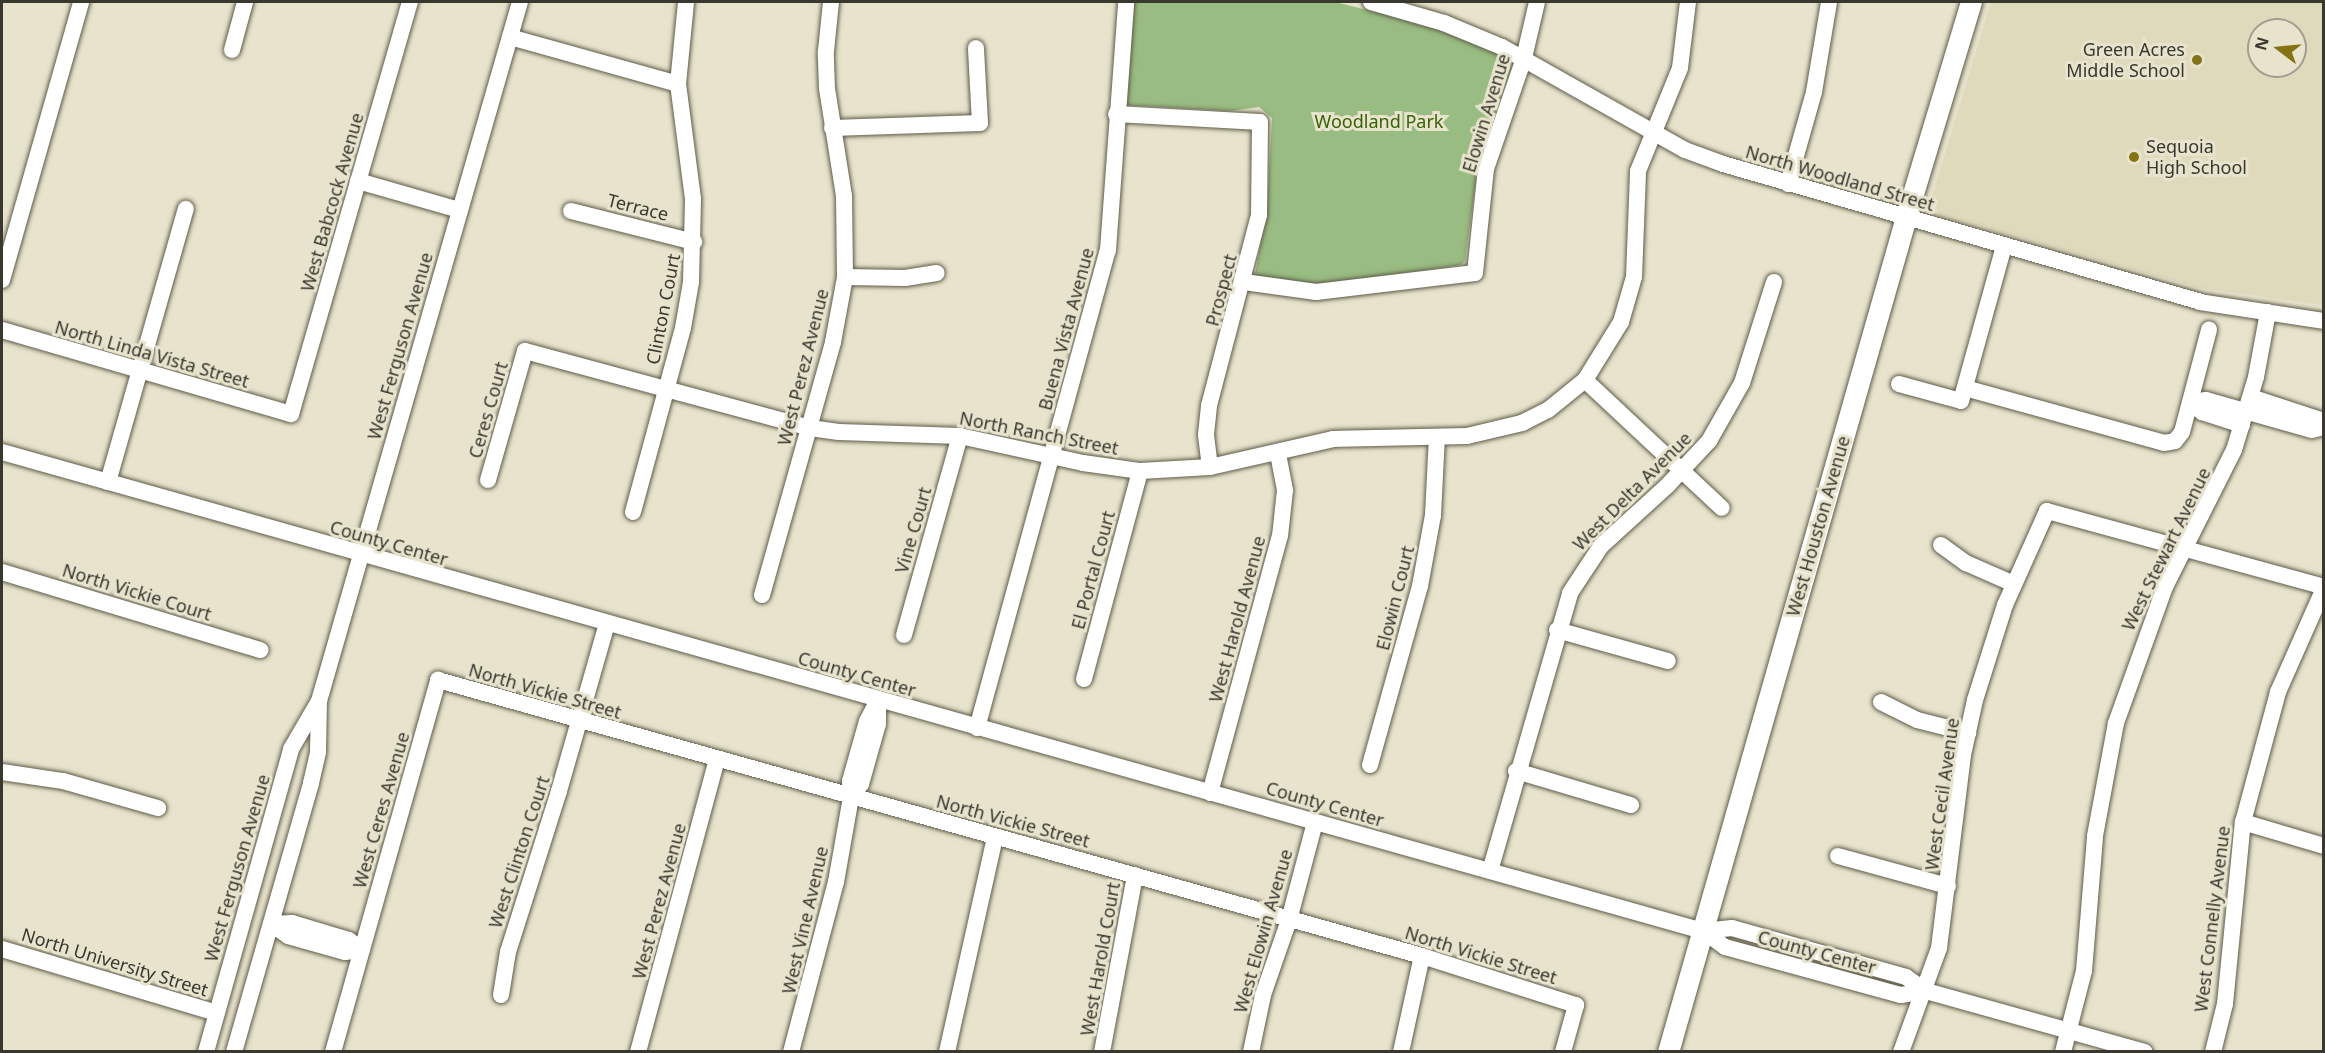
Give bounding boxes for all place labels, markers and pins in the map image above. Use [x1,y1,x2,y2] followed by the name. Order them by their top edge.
[2066,39,2185,82] place label: Green Acres Middle School
[2190,53,2204,67] marker: Green Acres Middle School
[2146,136,2247,178] place label: Sequoia High School
[2127,150,2141,164] marker: Sequoia High School

